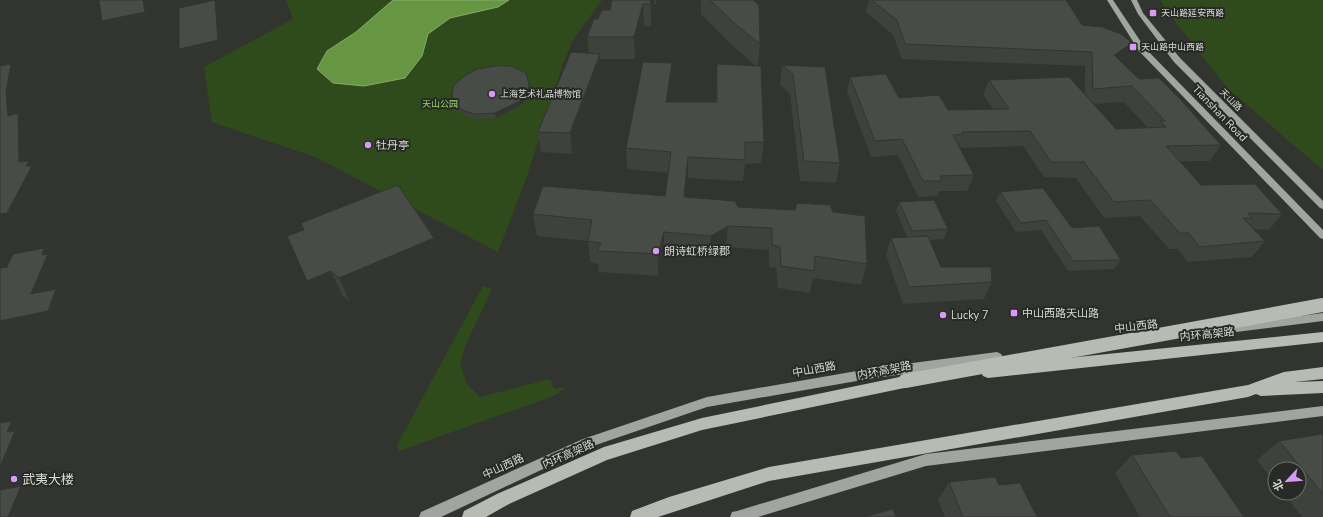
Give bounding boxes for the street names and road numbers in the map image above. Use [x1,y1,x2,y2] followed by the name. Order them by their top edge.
[1189,82,1250,145] street label: Tianshan Road
[1217,86,1245,114] street label: 天山路
[1113,316,1159,337] street label: 中山西路
[1179,324,1235,345] street label: 内环高架路
[791,358,837,381] street label: 中山西路
[856,358,913,383] street label: 内环高架路
[540,436,596,472] street label: 内环高架路
[480,450,526,483] street label: 中山西路

